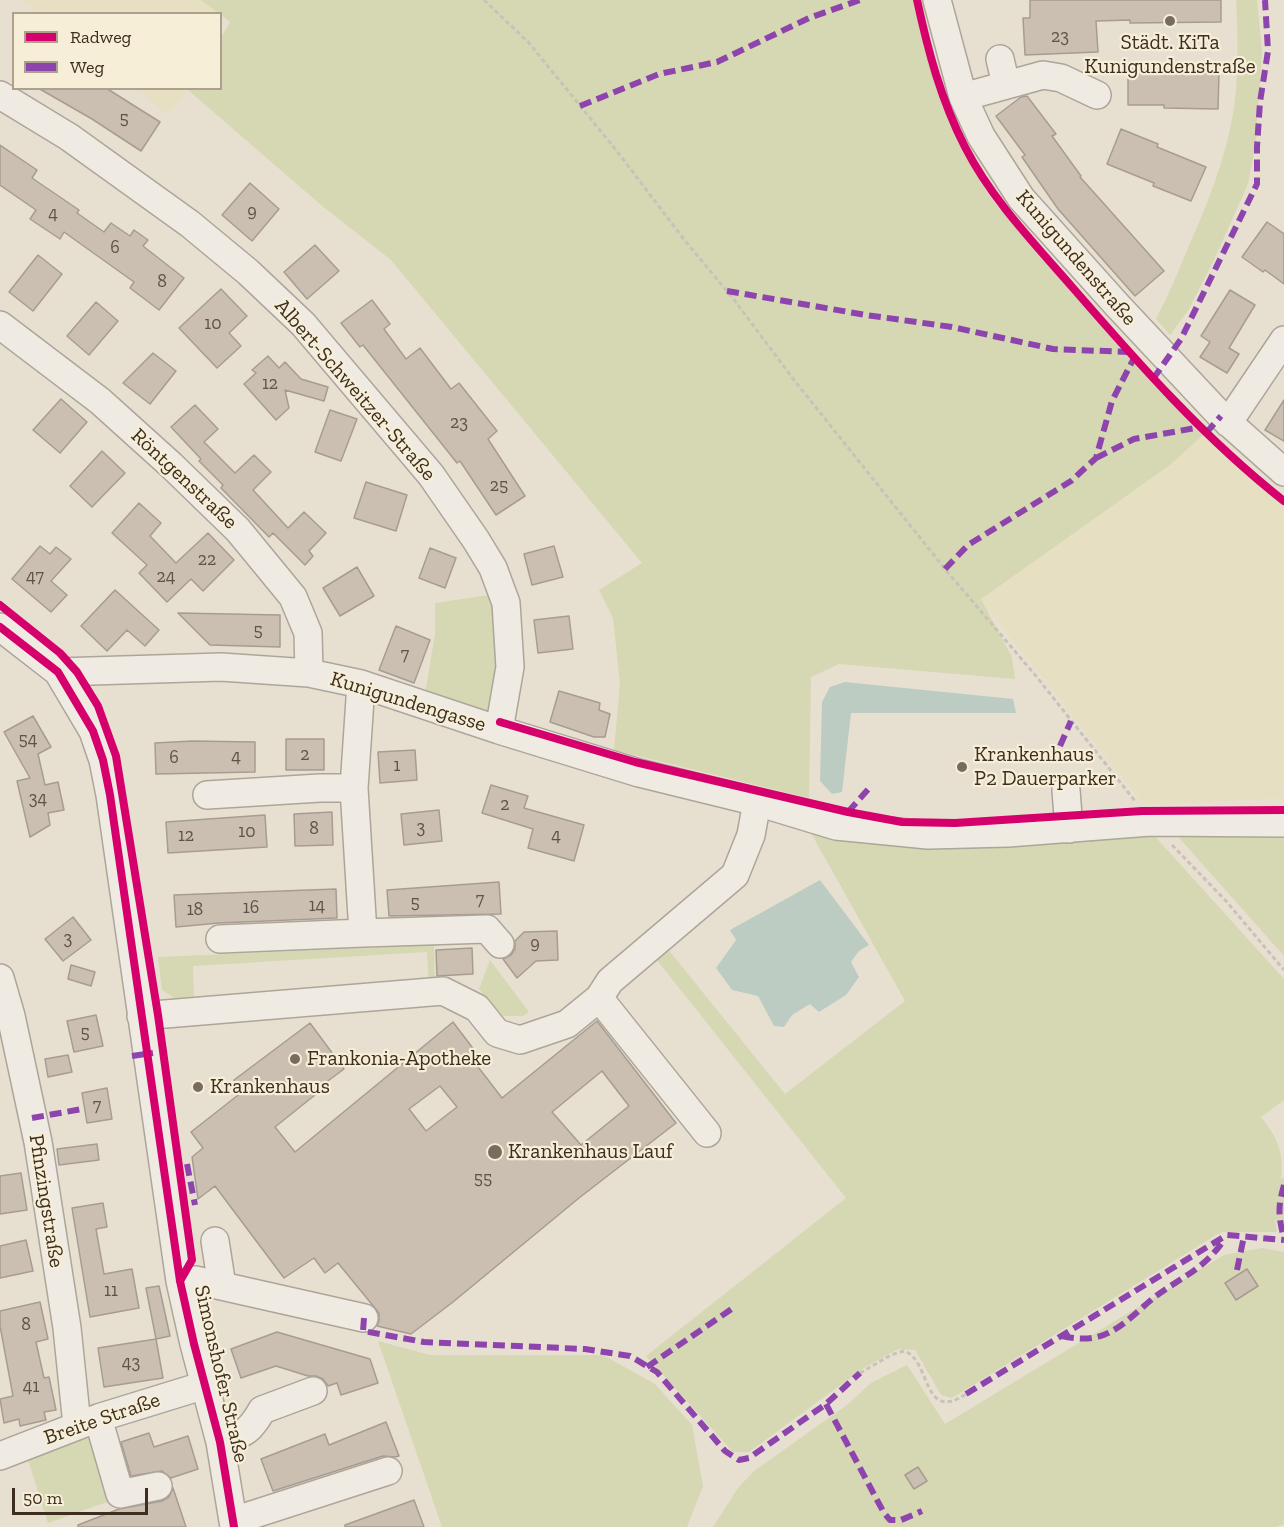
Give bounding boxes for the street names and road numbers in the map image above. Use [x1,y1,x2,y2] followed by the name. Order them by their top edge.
[1010,185,1142,331] street label: Kunigundenstraße
[269,294,441,486] street label: Albert-Schweitzer-Straße
[126,423,242,535] street label: Röntgenstraße
[327,666,489,738] street label: Kunigundengasse
[23,1133,69,1269] street label: Pfinzingstraße
[188,1283,254,1465] street label: Simonshofer Straße
[41,1387,163,1451] street label: Breite Straße

